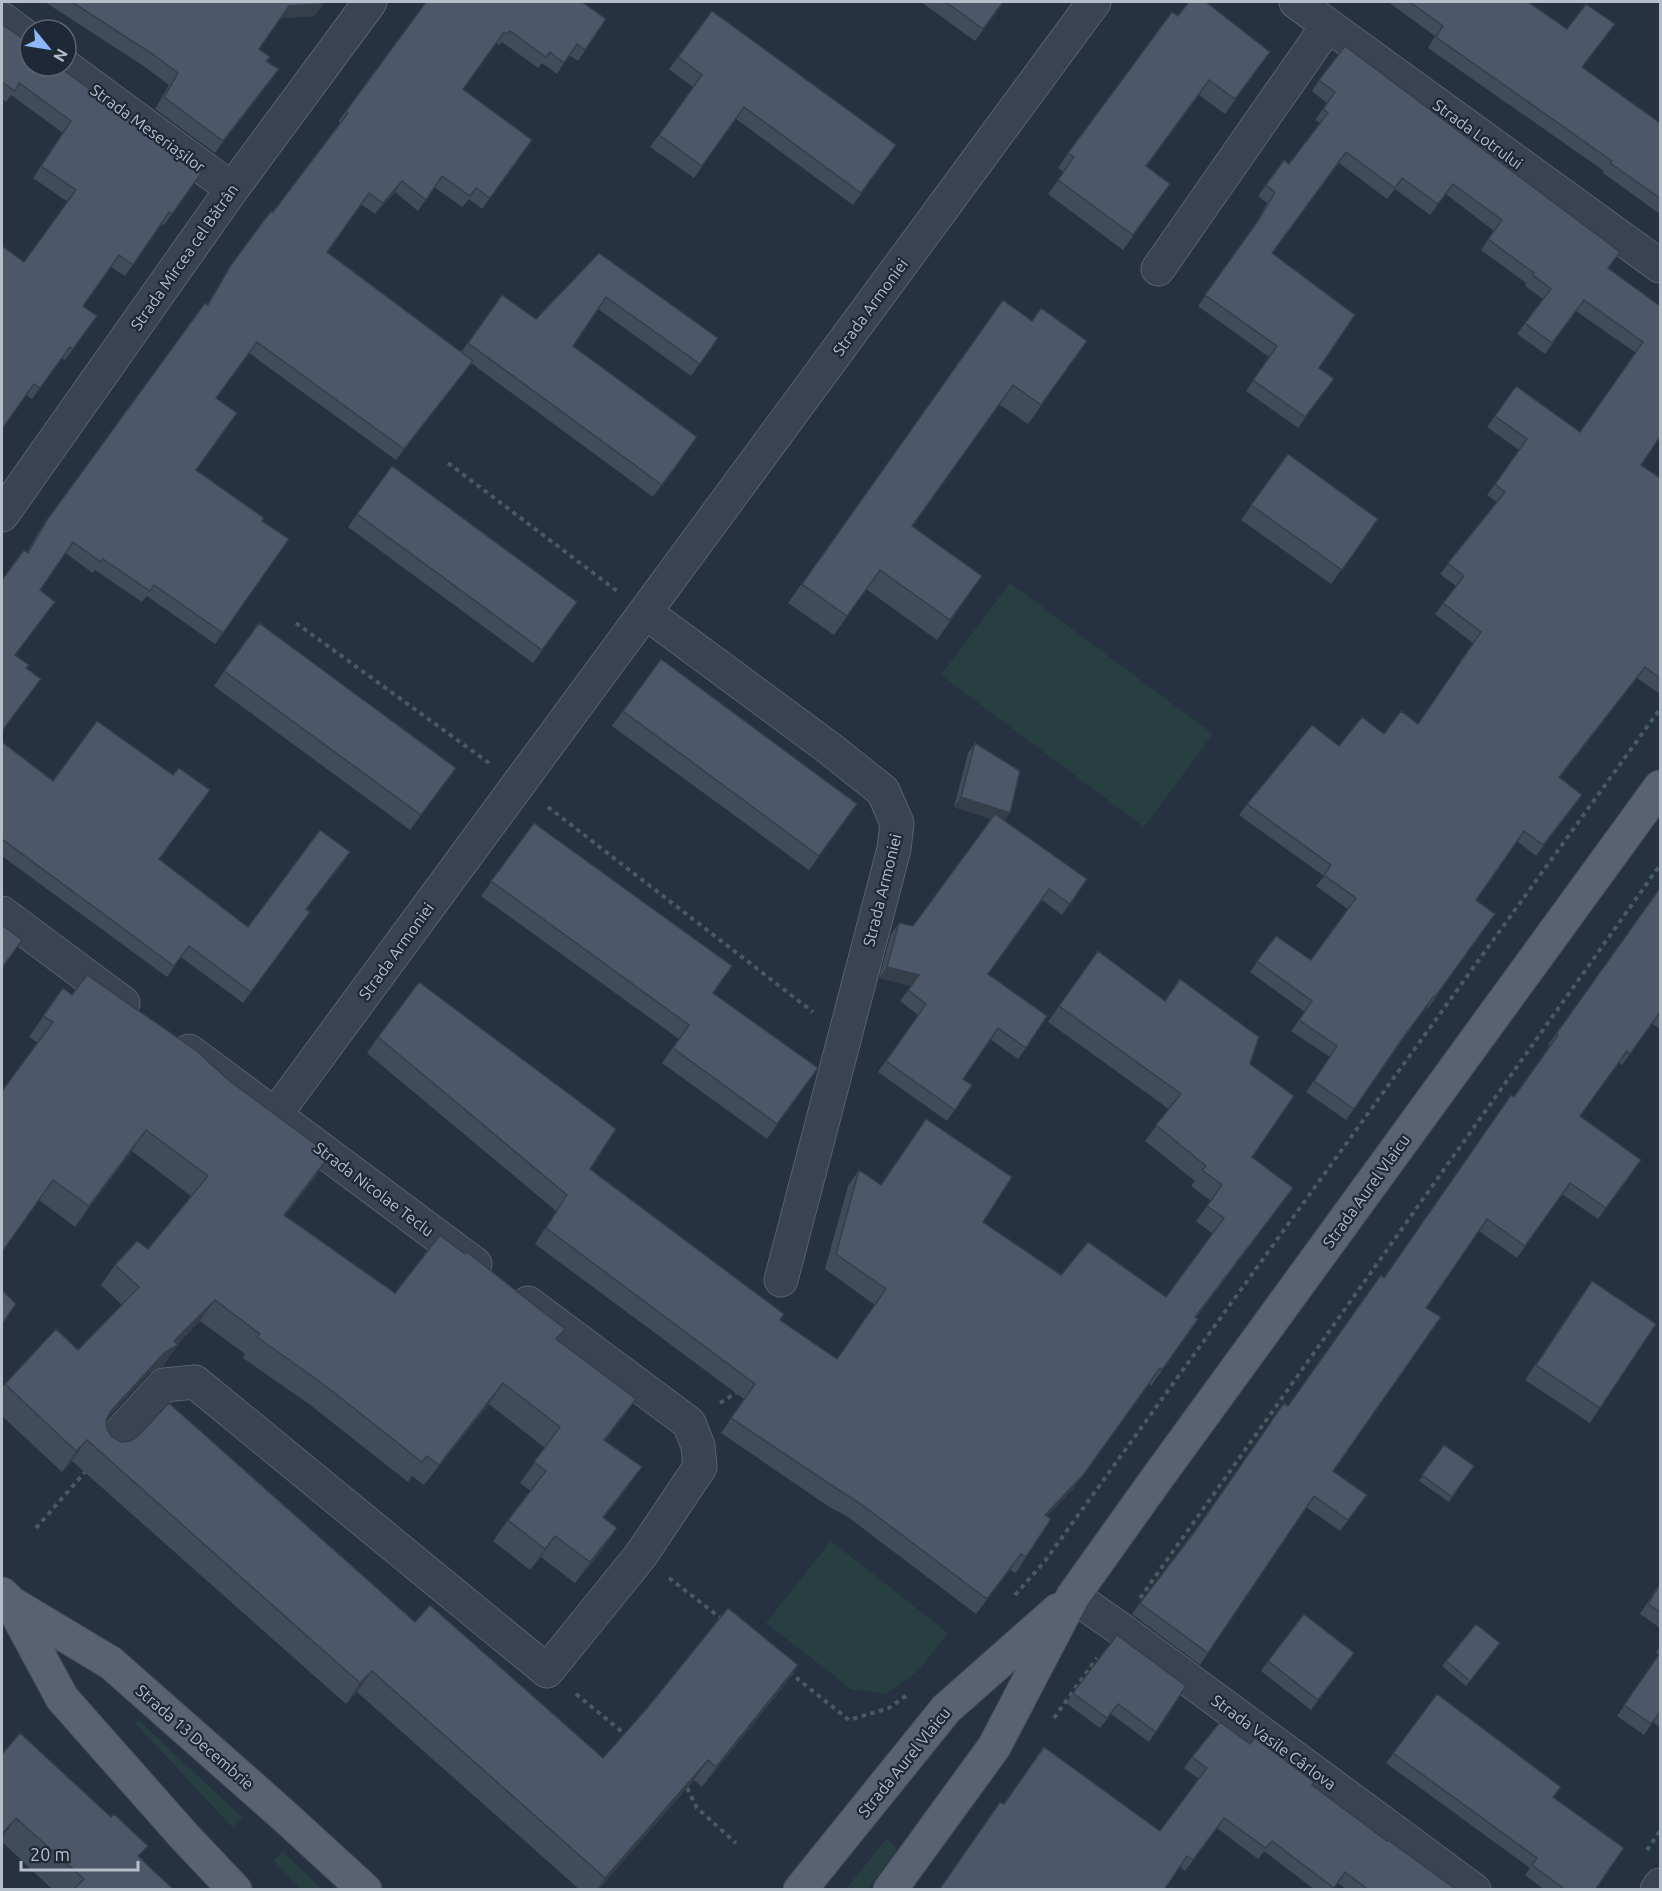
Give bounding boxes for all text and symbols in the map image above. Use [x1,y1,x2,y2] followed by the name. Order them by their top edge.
[18,18,78,78] north arrow
[50,46,72,65] text: N
[87,80,209,176] street label: Strada Meseriașilor
[1430,95,1526,173] street label: Strada Lotrului
[127,180,241,334] street label: Strada Mircea cel Bătrân
[829,255,911,359] street label: Strada Armoniei
[859,832,905,948] street label: Strada Armoniei
[355,899,437,1003] street label: Strada Armoniei
[1319,1131,1413,1251] street label: Strada Aurel Vlaicu
[311,1138,437,1240] street label: Strada Nicolae Teclu
[132,1681,258,1793] street label: Strada 13 Decembrie
[1208,1691,1340,1793] street label: Strada Vasile Cârlova
[854,1704,954,1820] street label: Strada Aurel Vlaicu
[21,1834,138,1872] scale bar
[30,1844,70,1864] text: 20 m

